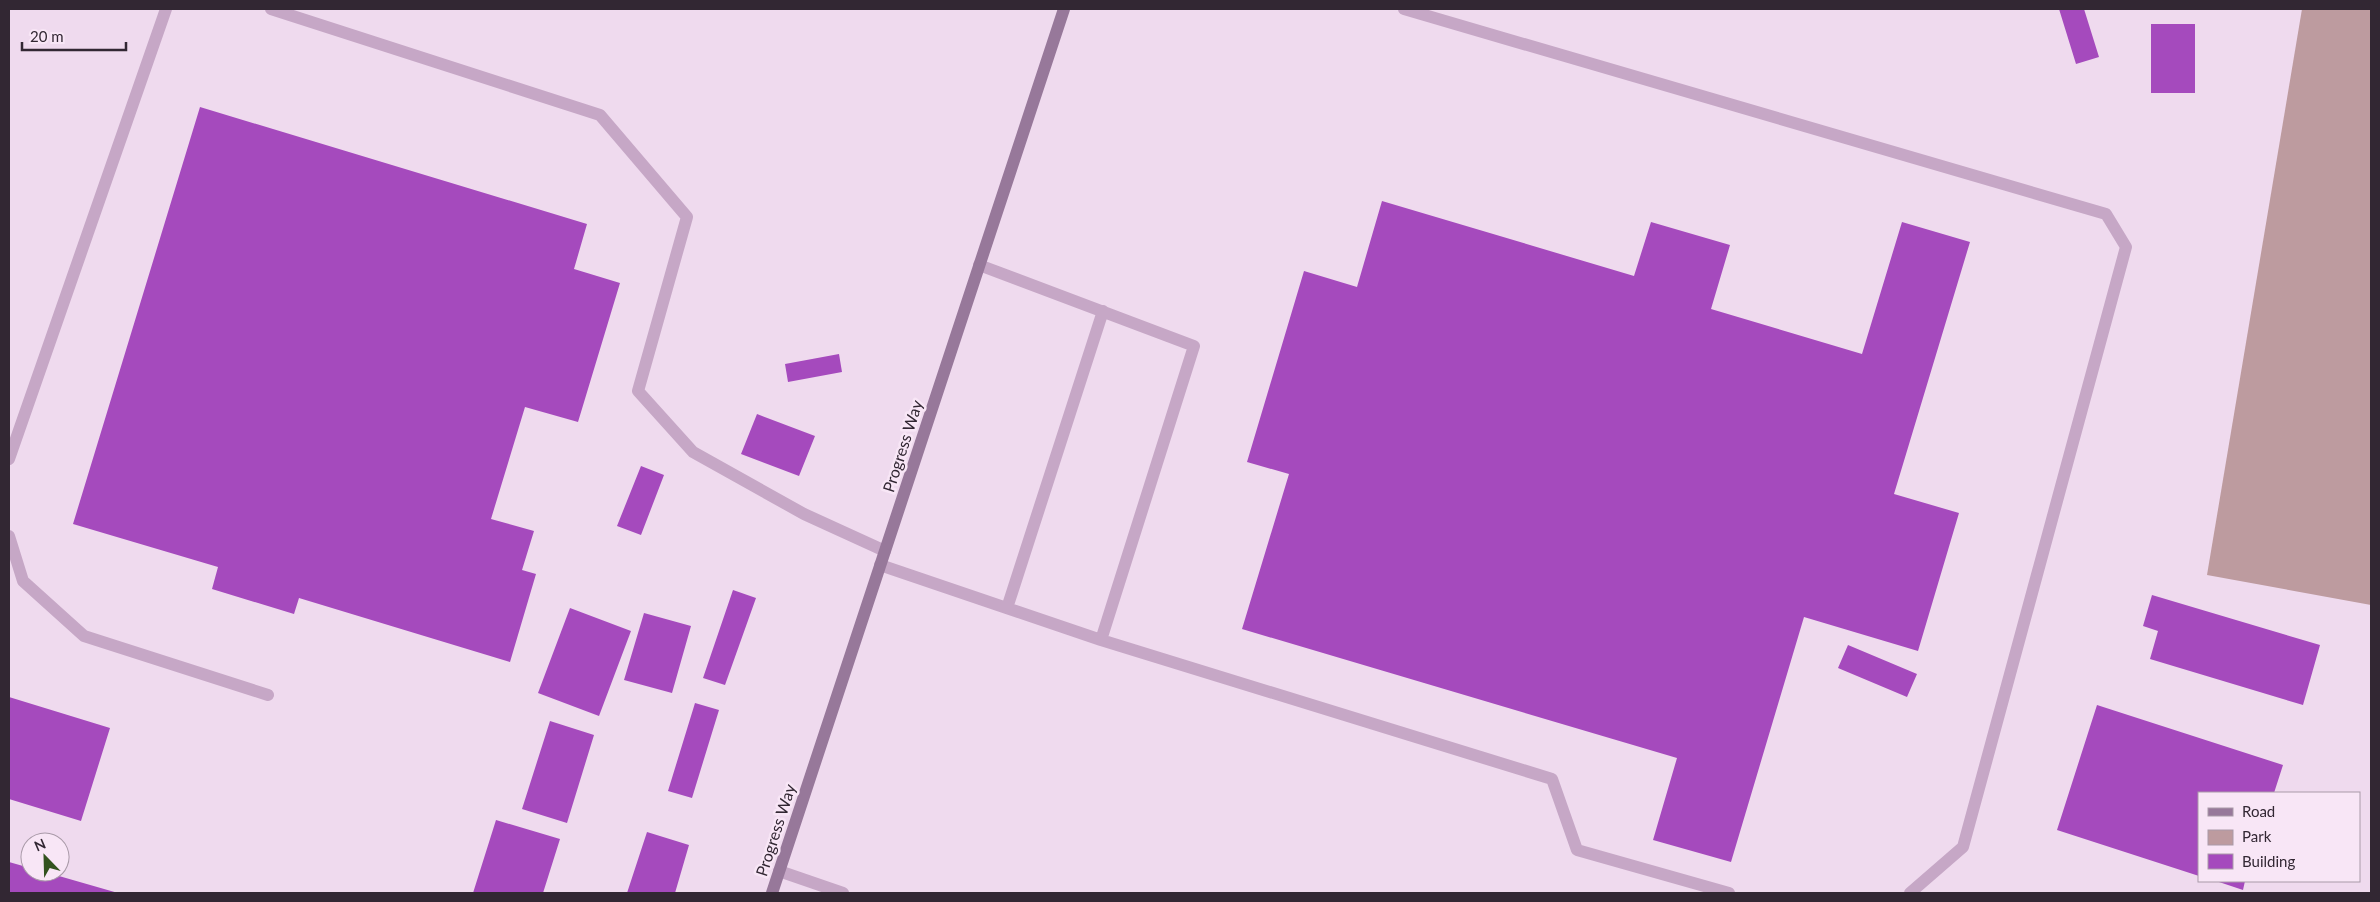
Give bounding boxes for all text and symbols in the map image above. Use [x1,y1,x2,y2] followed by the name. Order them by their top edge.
[22,20,126,52] scale bar
[30,27,64,45] text: 20 m
[878,397,926,494] street label: Progress Way
[751,781,799,878] street label: Progress Way
[2198,792,2360,882] legend
[2242,802,2275,820] text: Road
[2242,827,2272,845] text: Park
[20,832,70,882] north arrow
[31,835,48,855] text: N
[2242,852,2295,870] text: Building

